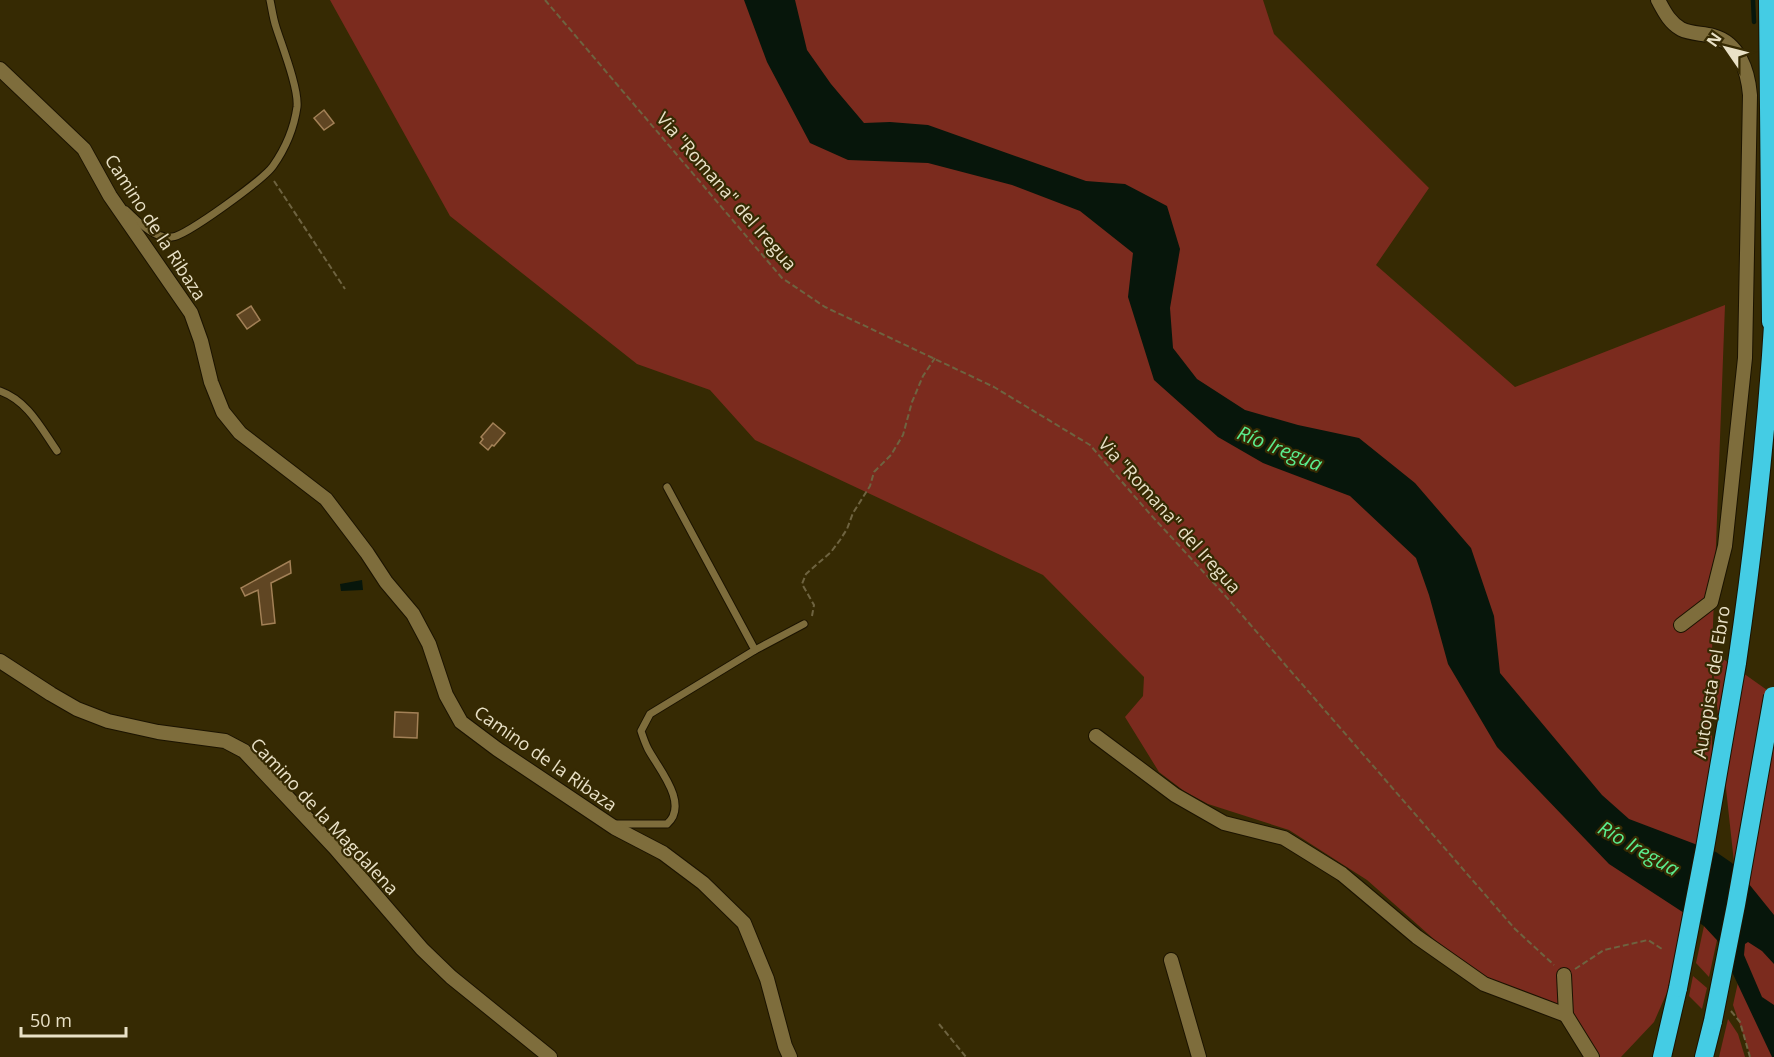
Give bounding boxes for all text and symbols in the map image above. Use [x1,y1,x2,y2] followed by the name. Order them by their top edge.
[1696,18,1756,78] north arrow
[1701,28,1726,51] text: N
[652,107,802,275] street label: Via "Romana" del Iregua
[100,150,212,304] street label: Camino de la Ribaza
[1233,419,1327,477] water label: Río Iregua
[1093,432,1247,598] street label: Via "Romana" del Iregua
[1687,604,1735,760] street label: Autopista del Ebro
[470,700,622,816] street label: Camino de la Ribaza
[246,732,404,900] street label: Camino de la Magdalena
[1594,814,1684,882] water label: Río Iregua
[21,1000,126,1038] scale bar
[30,1008,72,1032] text: 50 m

